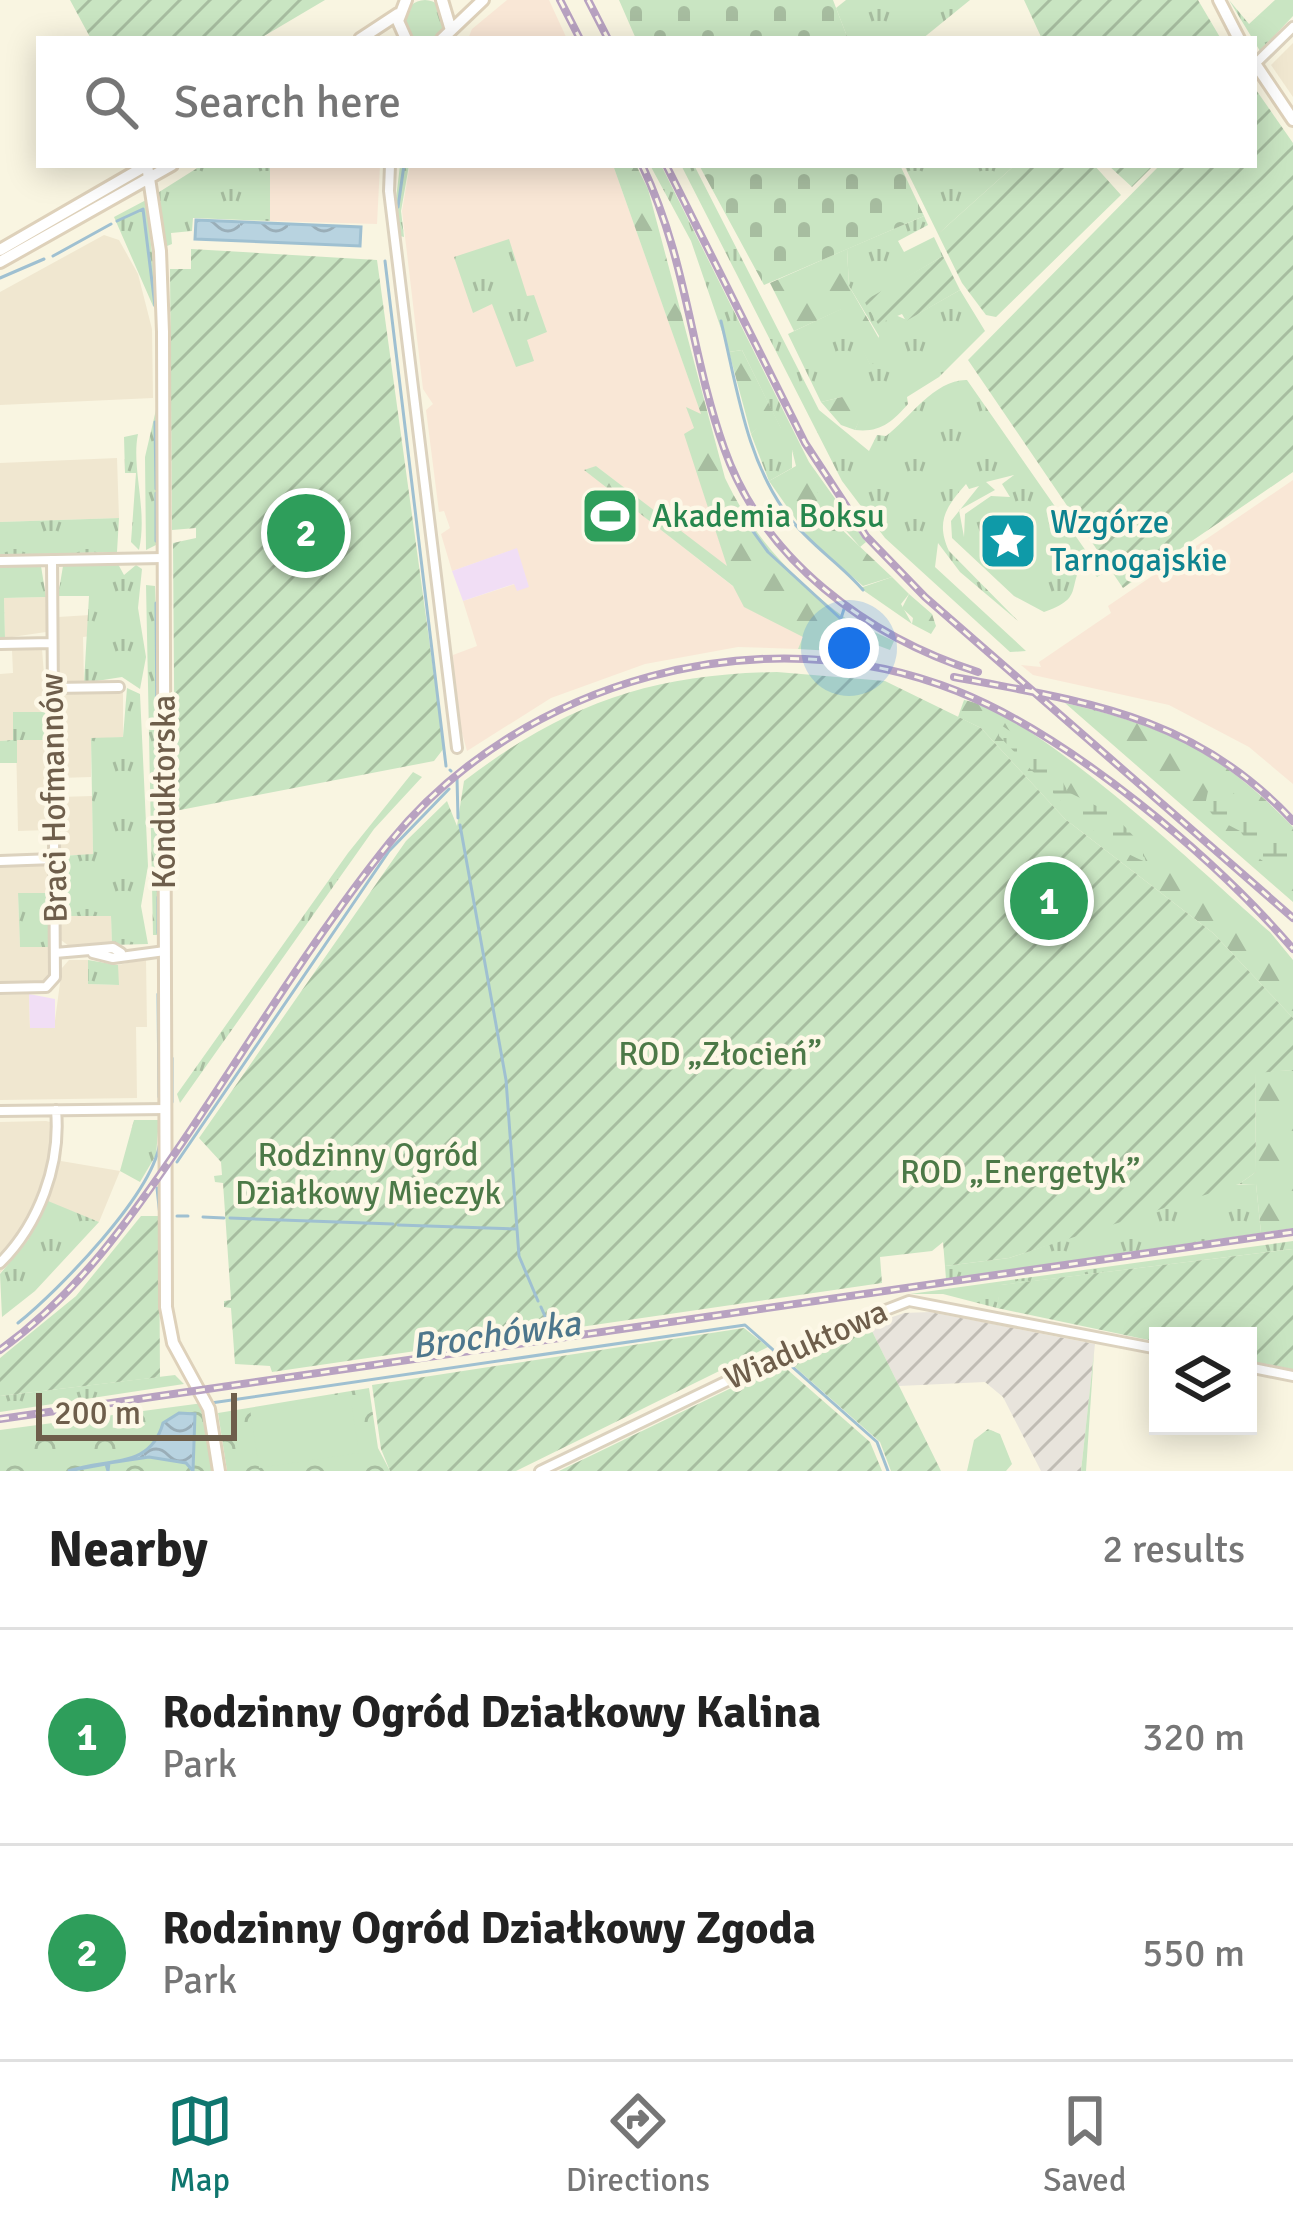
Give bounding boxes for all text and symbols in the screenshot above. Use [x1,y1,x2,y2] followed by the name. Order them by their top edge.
[36,36,1257,168] search box
[78,69,144,135] icon: search
[174,75,401,130] text: Search here
[579,485,641,547] sports icon: Akademia Boksu
[267,488,345,578] pin: 2
[652,496,885,537] place label: Akademia Boksu
[1050,502,1227,581] place label: Wzgórze Tarnogajskie
[977,510,1039,572] place icon: Wzgórze Tarnogajskie
[819,618,879,678] your location
[31,672,77,923] street label: Braci Hofmannów
[144,695,185,889] street label: Konduktorska
[1010,856,1088,946] pin: 1
[618,1034,822,1075] park label: ROD „Złocień”
[235,1135,501,1214] park label: Rodzinny Ogród Działkowy Mieczyk
[900,1152,1140,1193] park label: ROD „Energetyk”
[718,1291,894,1399] street label: Wiaduktowa
[409,1301,585,1369] water label: Brochówka
[1149,1327,1257,1435] map controls
[1149,1327,1257,1435] button: layers
[36,1387,237,1440] scale bar
[54,1393,141,1434] text: 200 m
[48,1518,208,1581] text: Nearby
[1102,1525,1245,1573] text: 2 results
[162,1685,821,1740] text: Rodzinny Ogród Działkowy Kalina
[76,1713,98,1761] text: 1
[1142,1713,1245,1761] text: 320 m
[162,1740,237,1788] text: Park
[162,1901,816,1956] text: Rodzinny Ogród Działkowy Zgoda
[76,1929,98,1977] text: 2
[1142,1929,1245,1977] text: 550 m
[162,1956,237,2004] text: Park
[167,2088,233,2201] tab: Map
[566,2088,710,2201] tab: Directions
[1043,2088,1126,2201] tab: Saved

